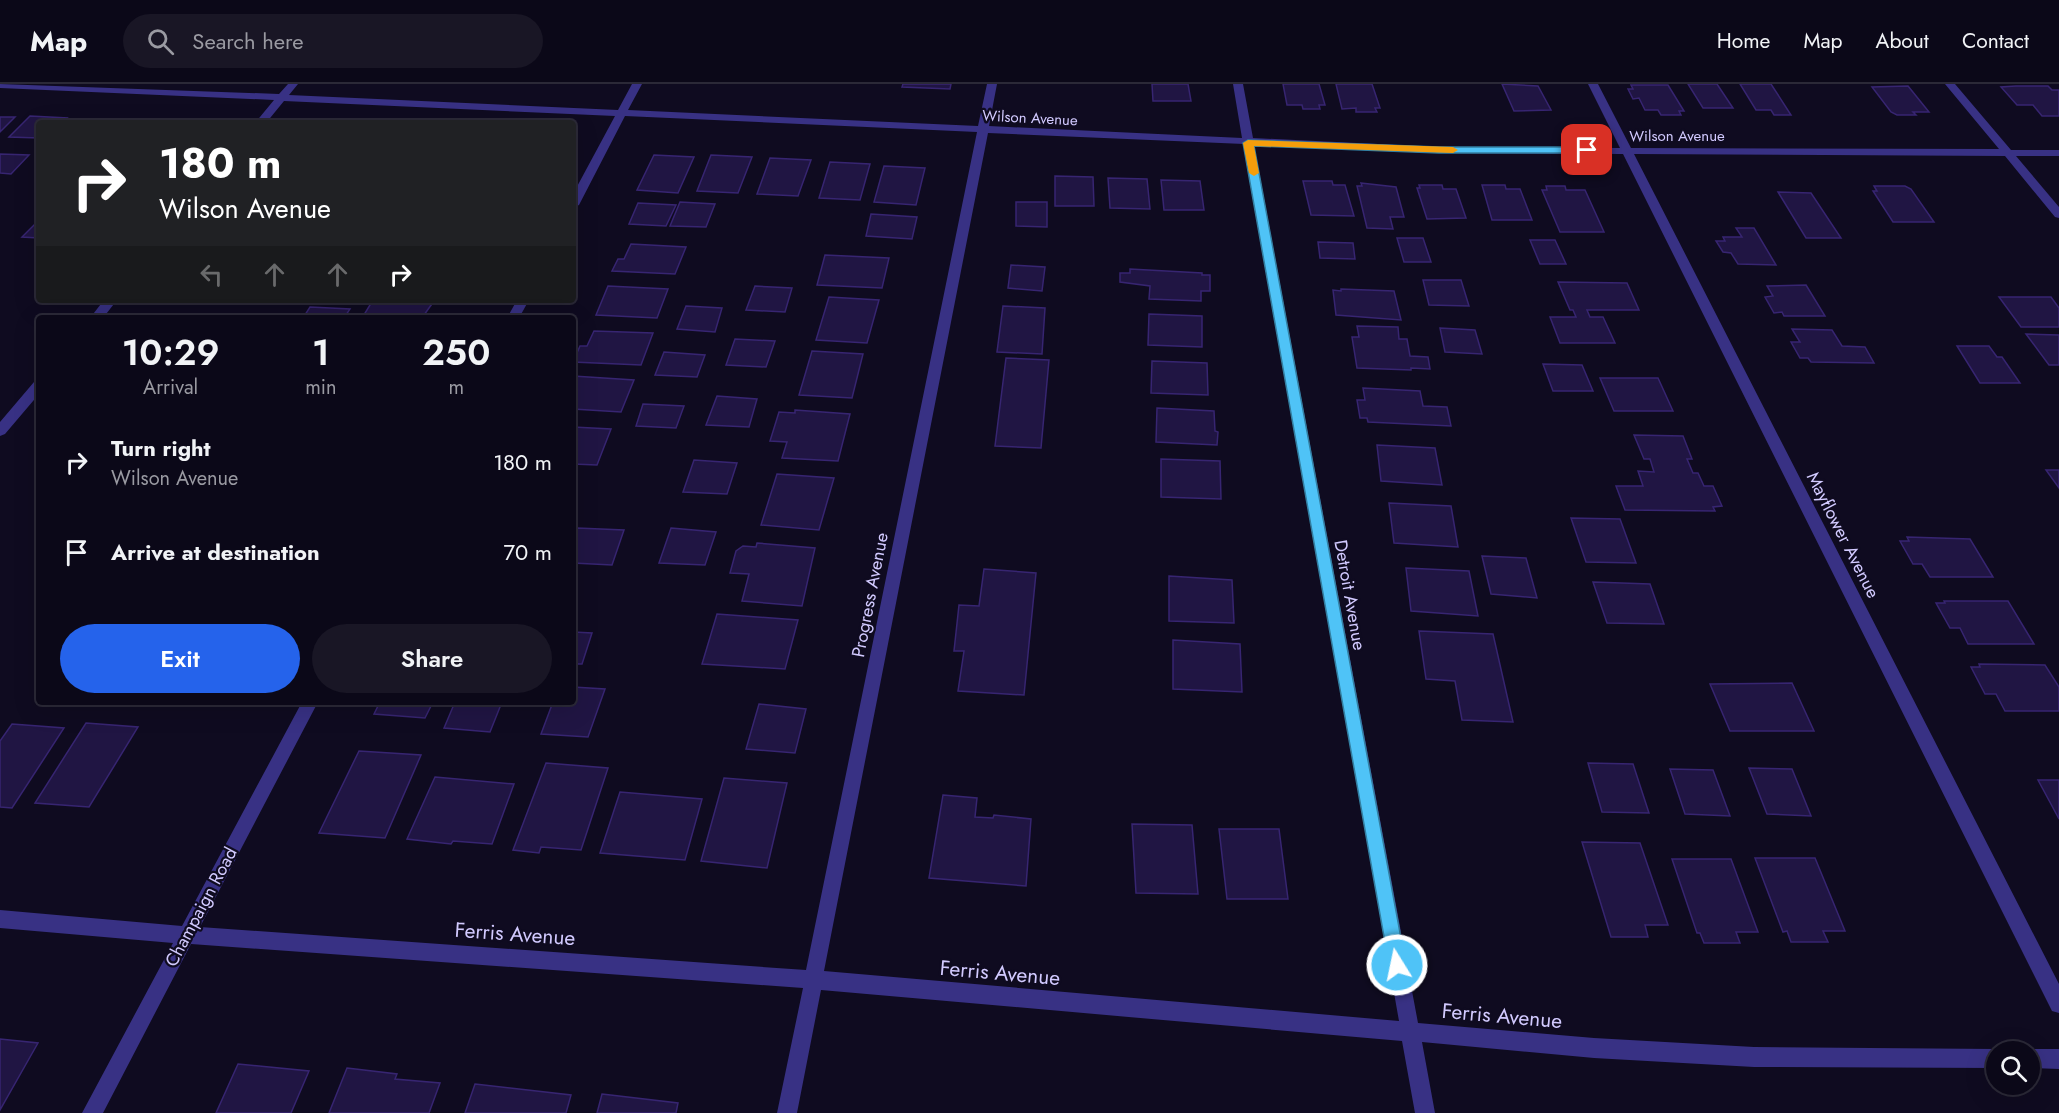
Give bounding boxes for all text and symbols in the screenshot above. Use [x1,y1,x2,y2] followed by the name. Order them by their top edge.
[123,14,543,68] search box
[30,21,87,62] text: Map
[144,25,177,58] icon: search
[192,25,304,57] text: Search here
[1717,26,1770,56] text: Home
[1803,26,1843,56] text: Map
[1876,26,1929,56] text: About
[1962,26,2029,56] text: Contact
[982,105,1079,131] street label: Wilson Avenue
[1561,124,1612,175] pin
[1629,125,1725,147] street label: Wilson Avenue
[159,133,282,194] text: 180 m
[1570,133,1603,166] icon: arrive
[60,144,138,222] icon: right
[159,189,331,228] text: Wilson Avenue
[195,258,228,291] icon: left
[258,258,291,291] icon: ahead
[321,258,354,291] icon: ahead
[384,258,417,291] icon: right
[122,326,220,378] text: 10:29
[312,326,330,378] text: 1
[422,326,490,378] text: 250
[143,373,198,402] text: Arrival
[305,373,337,402] text: min
[448,373,464,402] text: m
[111,432,211,464] text: Turn right
[60,446,93,479] icon: right
[493,446,552,478] text: 180 m
[111,464,238,493] text: Wilson Avenue
[1800,467,1886,603] street label: Mayflower Avenue
[845,530,895,660] street label: Progress Avenue
[60,536,93,569] icon: arrive
[111,536,320,568] text: Arrive at destination
[503,536,552,568] text: 70 m
[1327,538,1373,652] street label: Detroit Avenue
[60,624,300,693] button: Exit
[312,624,552,693] button: Share
[159,843,243,971] street label: Champaign Road
[454,915,576,953] street label: Ferris Avenue
[1365,933,1429,997] position arrow
[939,953,1062,993] street label: Ferris Avenue
[1441,996,1564,1036] street label: Ferris Avenue
[1986,1041,2040,1095] map controls
[1986,1041,2040,1095] button: search

